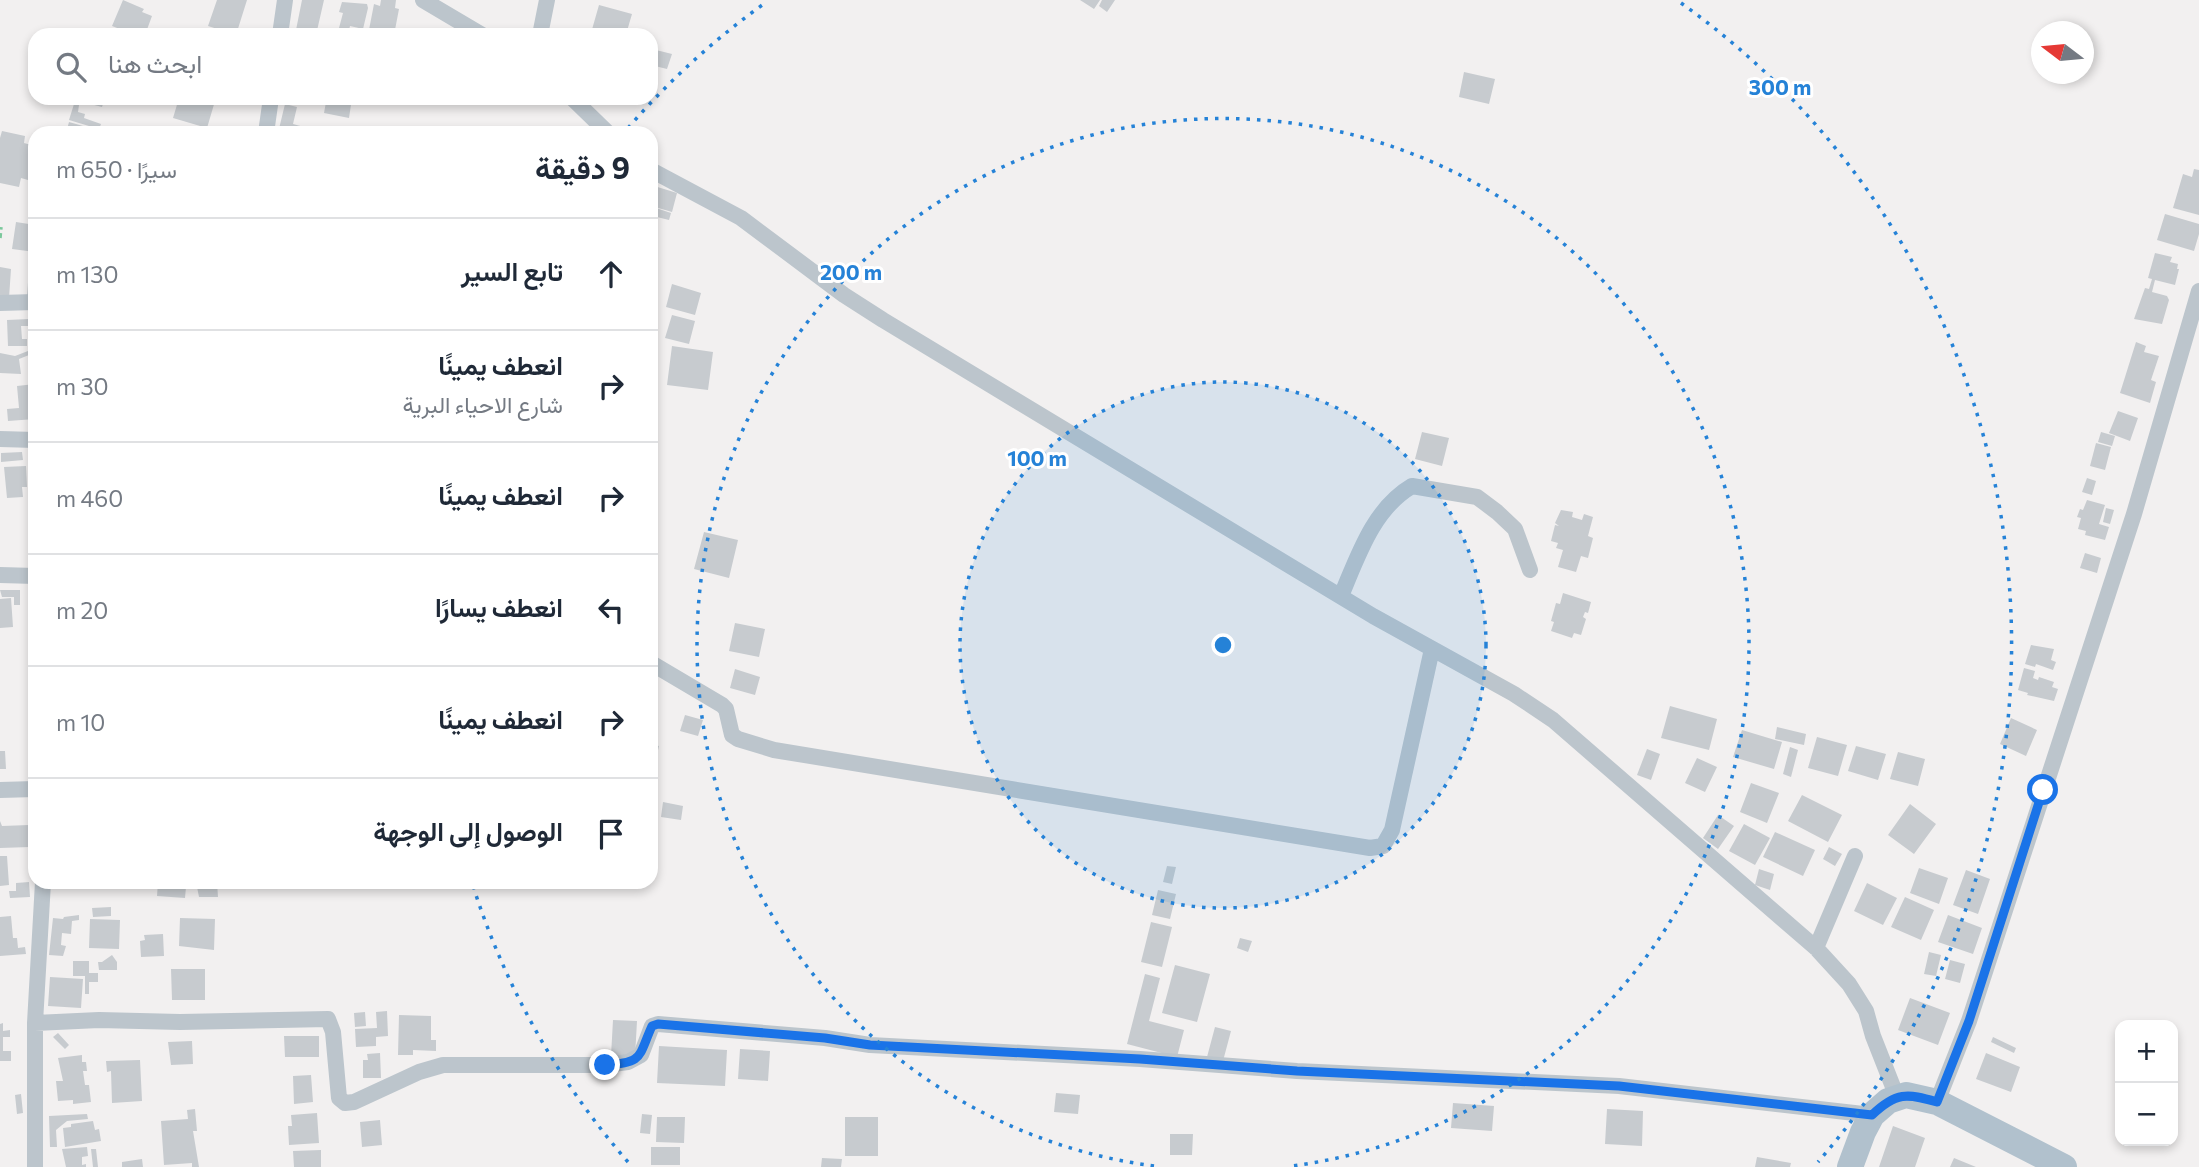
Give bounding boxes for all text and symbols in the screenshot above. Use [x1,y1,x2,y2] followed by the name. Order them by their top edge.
[2031,21,2094,84] north arrow
[28,28,658,105] search box
[108,47,202,78] text: ابحث هنا
[52,48,90,86] icon: search
[1749,74,1811,99] text: 300 m
[535,148,630,185] text: 9 دقيقة
[56,155,177,183] text: سيرًا · 650 m
[461,255,563,286] text: تابع السير
[592,255,630,293] icon: ahead
[820,259,882,284] text: 200 m
[56,260,118,288] text: 130 m
[438,349,563,380] text: انعطف يمينًا
[592,367,630,405] icon: right
[56,372,109,400] text: 30 m
[403,390,563,418] text: شارع الاحياء البرية
[1007,445,1067,470] text: 100 m
[438,479,563,510] text: انعطف يمينًا
[592,479,630,517] icon: right
[56,484,123,512] text: 460 m
[435,591,563,622] text: انعطف يسارًا
[592,591,630,629] icon: left
[56,596,108,624] text: 20 m
[1211,633,1235,657] centre of rings
[438,703,563,734] text: انعطف يمينًا
[592,703,630,741] icon: right
[56,708,105,736] text: 10 m
[2027,774,2058,805] route start
[373,815,563,846] text: الوصول إلى الوجهة
[592,815,630,853] icon: arrive
[2115,1020,2178,1146] map controls
[2115,1020,2178,1083] button: +
[589,1049,620,1080] route end
[2115,1083,2178,1146] button: −

